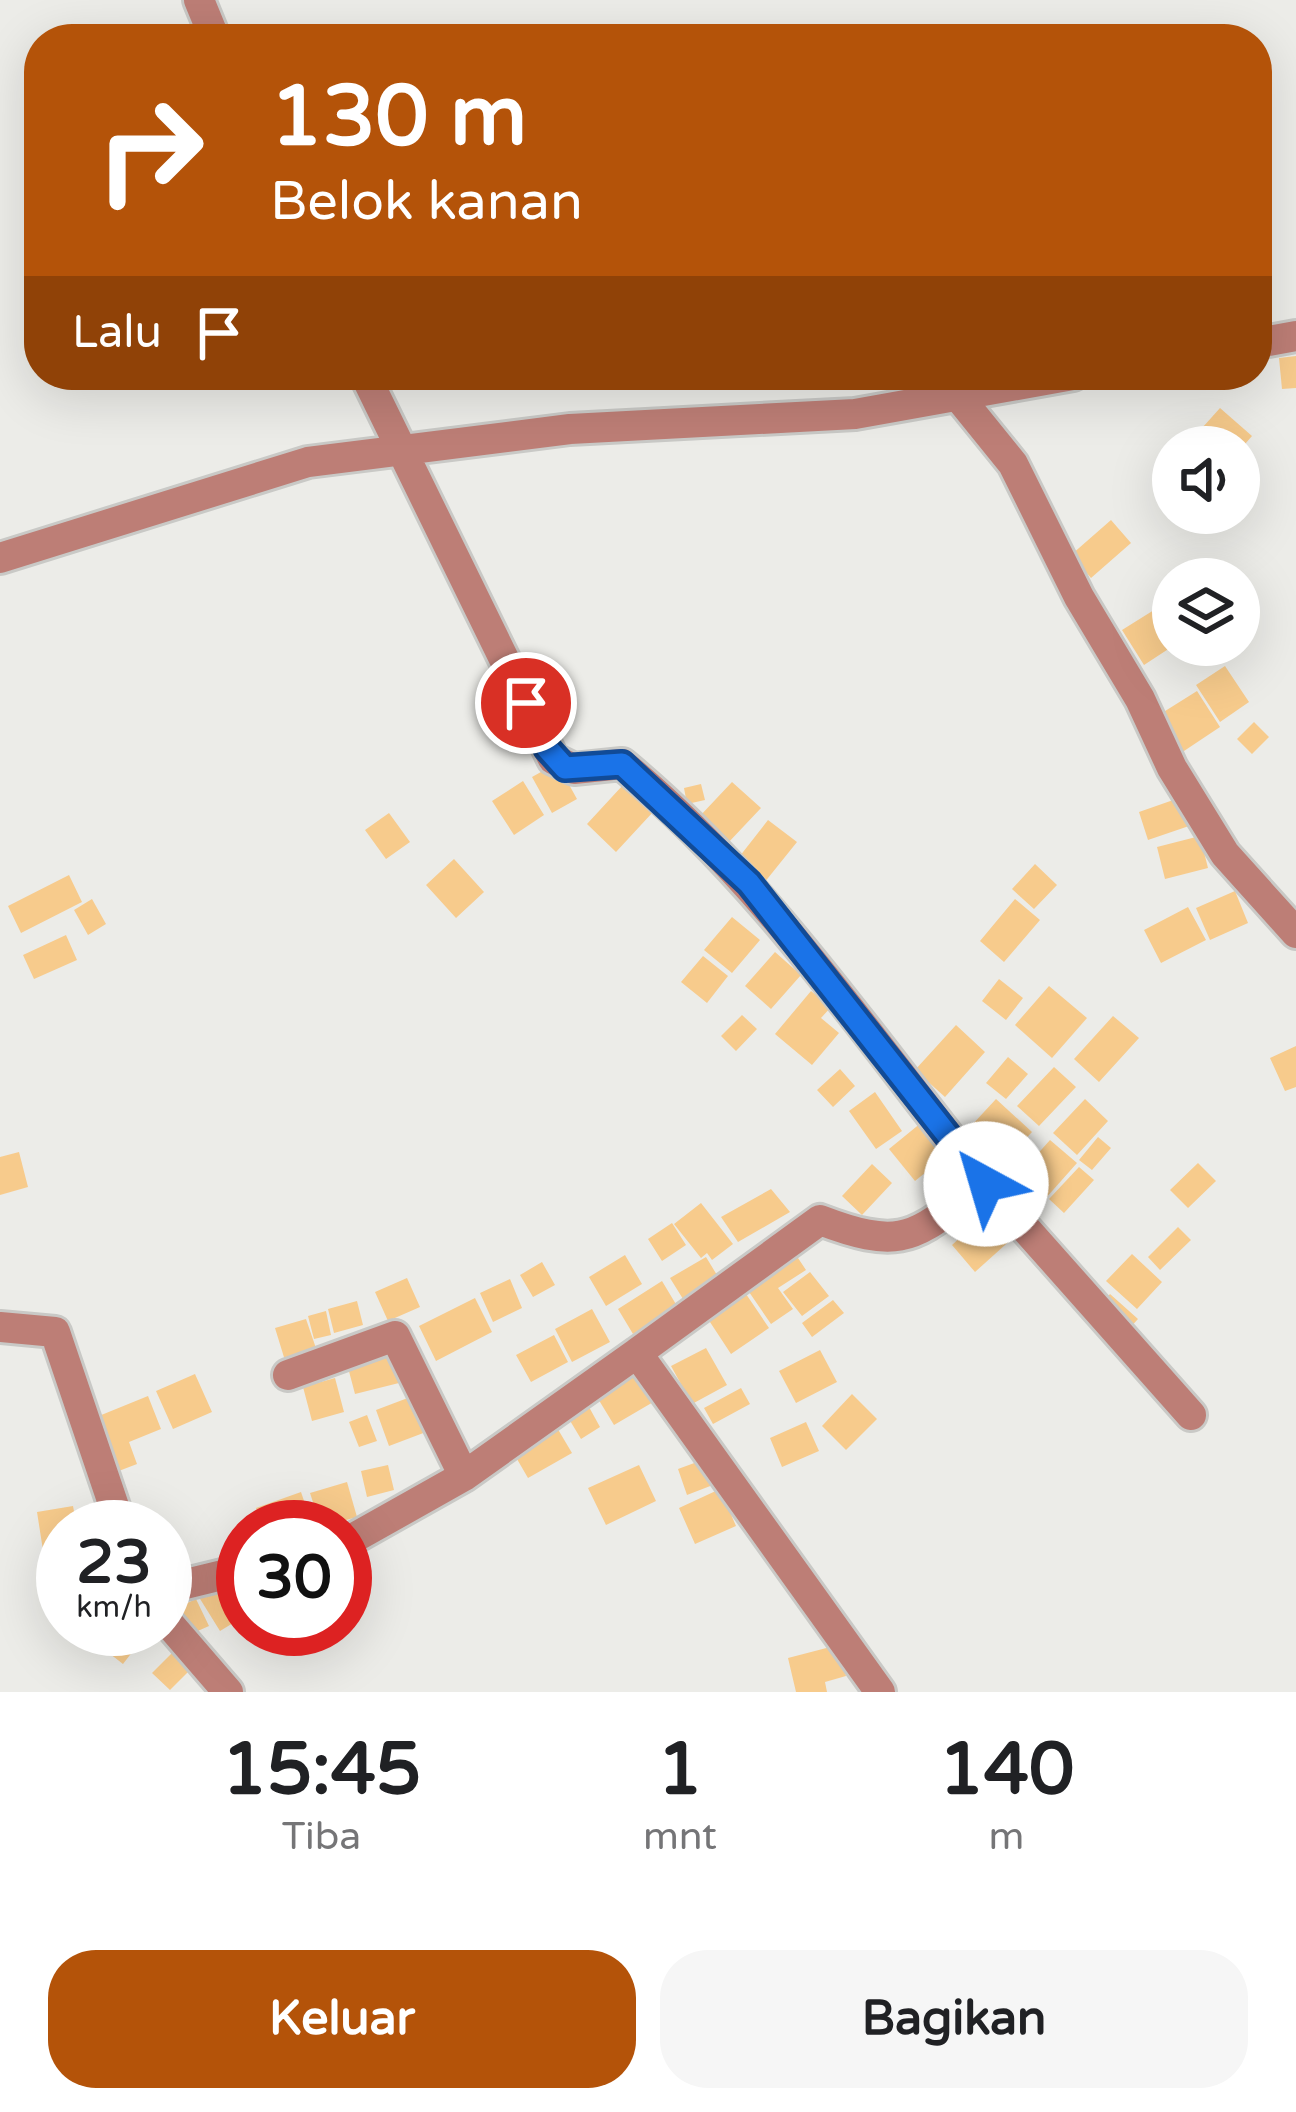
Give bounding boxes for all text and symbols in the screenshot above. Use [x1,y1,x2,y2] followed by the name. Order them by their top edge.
[270,67,527,168] text: 130 m
[72,72,228,228] icon: right
[270,169,583,234] text: Belok kanan
[186,300,252,366] icon: arrive
[72,306,162,360] text: Lalu
[1152,426,1260,666] map controls
[1152,426,1260,534] button: sound
[1152,558,1260,666] button: layers
[475,652,577,754] pin
[493,670,559,736] icon: arrive
[923,1121,1049,1247] position arrow
[216,1500,372,1656] speed limit sign: 30
[76,1527,152,1599] text: 23
[76,1589,152,1626] text: km/h
[222,1727,421,1814] text: 15:45
[657,1727,703,1814] text: 1
[939,1727,1074,1814] text: 140
[282,1813,361,1860] text: Tiba
[643,1813,717,1860] text: mnt
[989,1813,1024,1860] text: m
[48,1950,636,2088] button: Keluar
[660,1950,1248,2088] button: Bagikan

